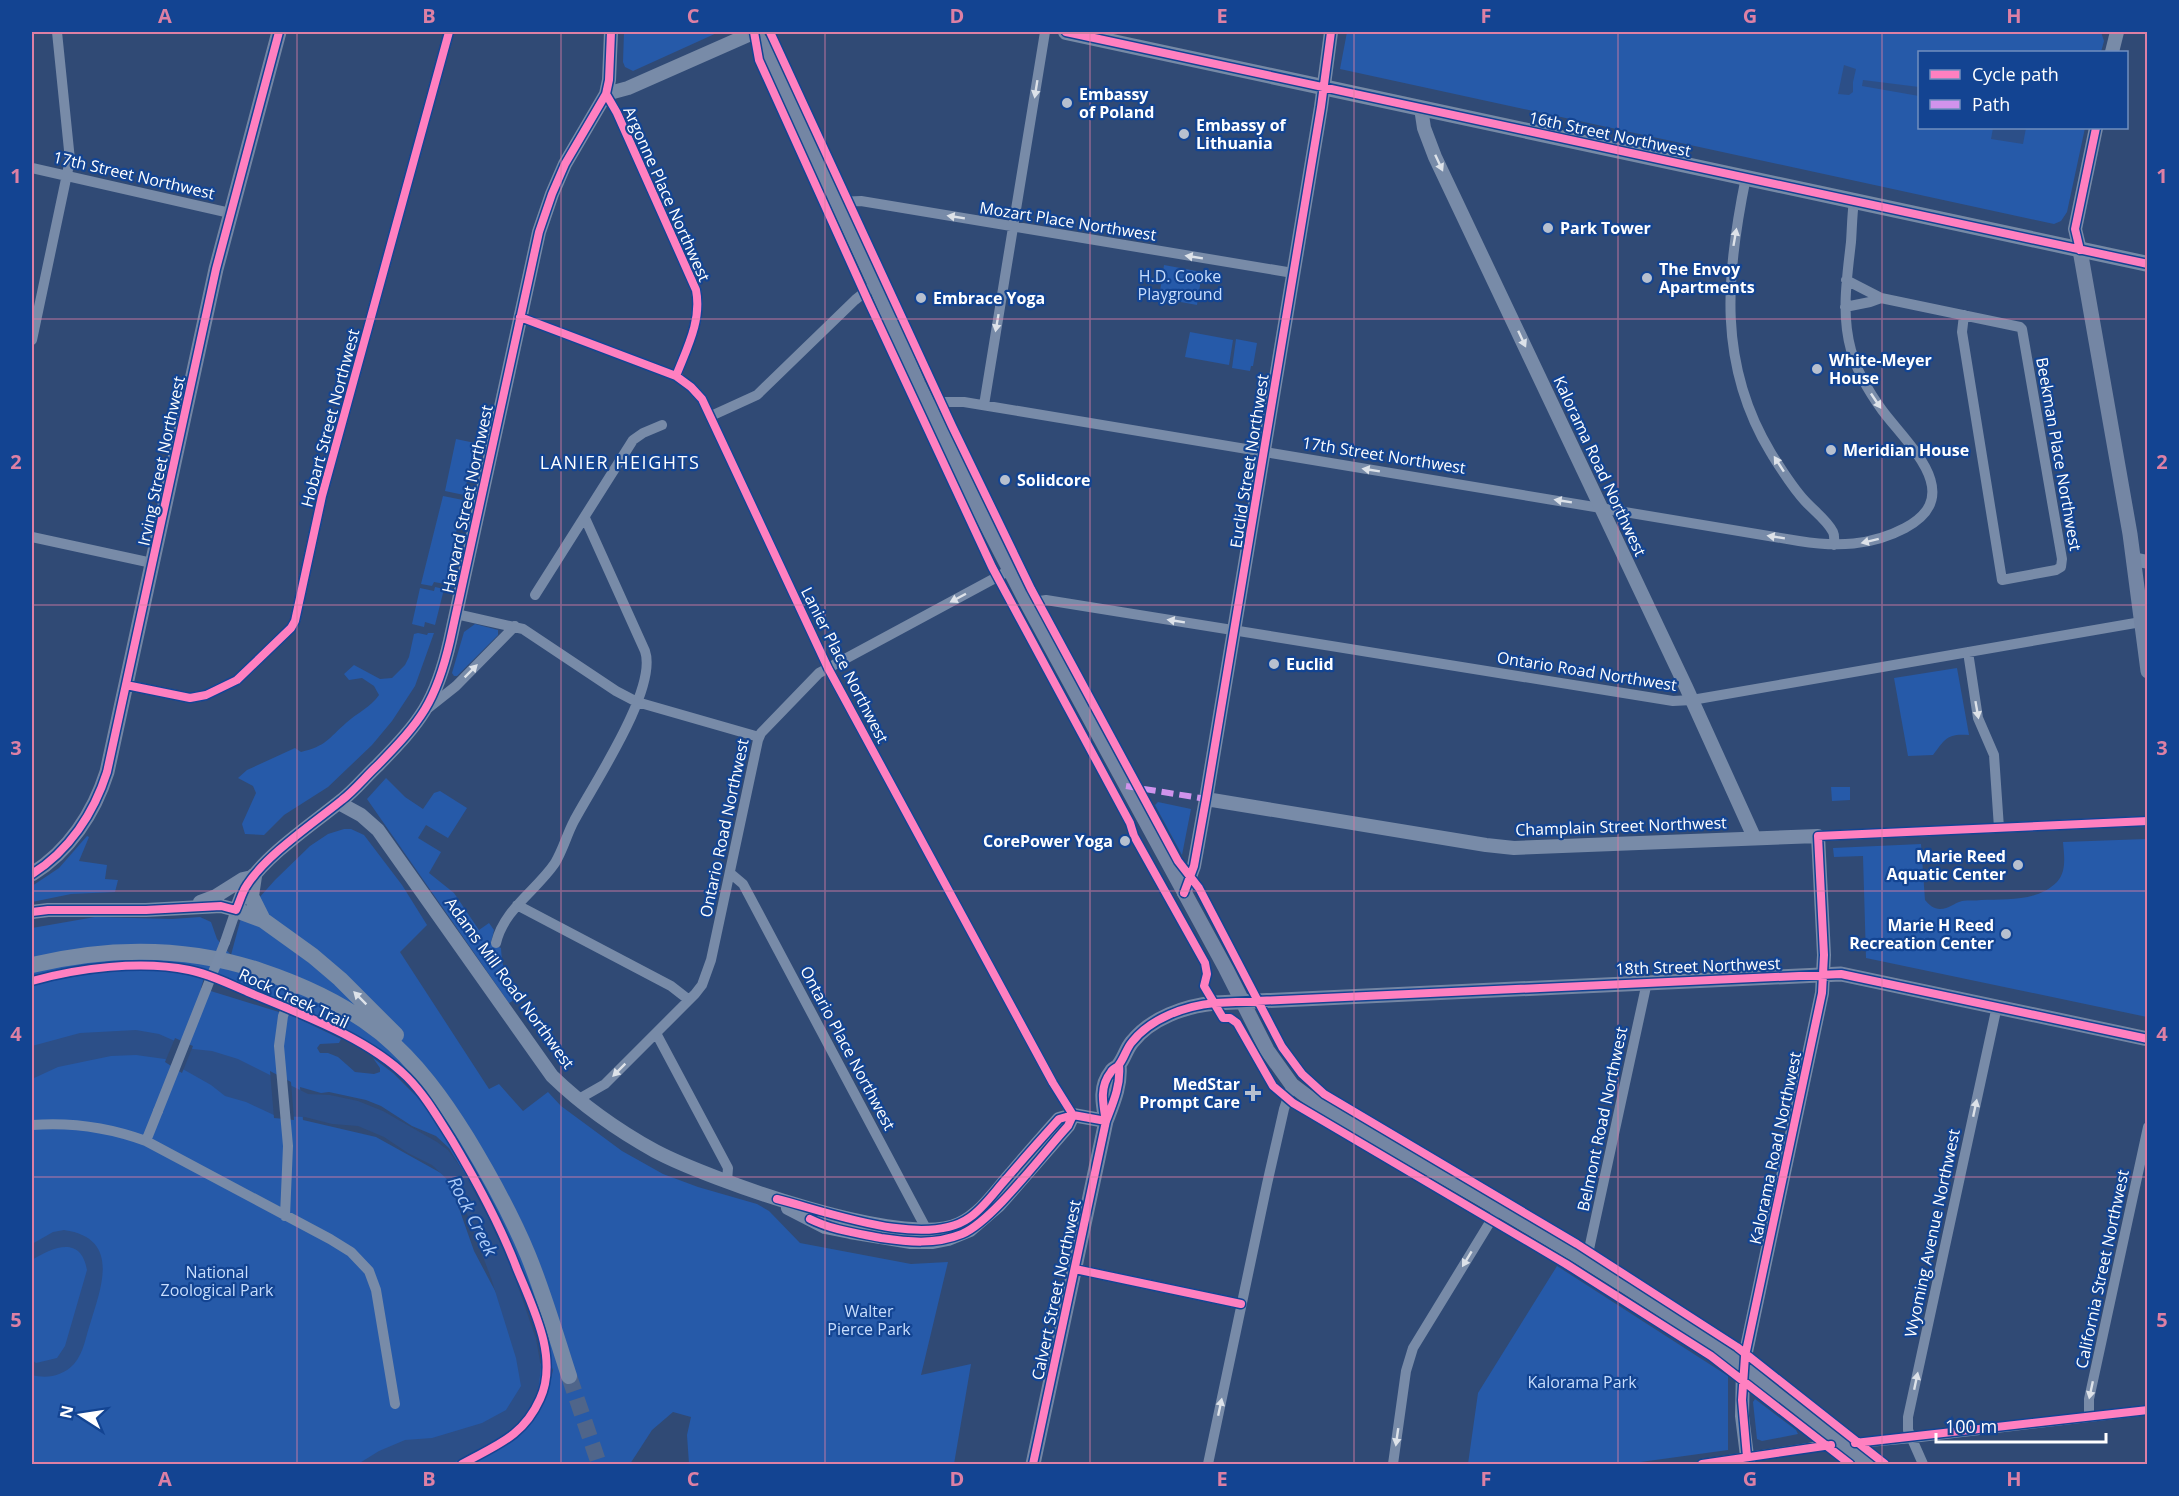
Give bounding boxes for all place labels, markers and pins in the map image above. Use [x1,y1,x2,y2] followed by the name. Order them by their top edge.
[1079,83,1154,123] place label: Embassy of Poland
[1060,96,1074,110] marker: Embassy of Poland
[1196,114,1287,154] place label: Embassy of Lithuania
[1177,127,1191,141] marker: Embassy of Lithuania
[1560,217,1651,239] place label: Park Tower
[1541,221,1555,235] marker: Park Tower
[1659,258,1755,298] place label: The Envoy Apartments
[1640,271,1654,285] marker: The Envoy Apartments
[933,287,1045,309] place label: Embrace Yoga
[914,291,928,305] marker: Embrace Yoga
[1829,349,1932,389] place label: White-Meyer House
[1810,362,1824,376] marker: White-Meyer House
[1843,439,1969,461] place label: Meridian House
[1824,443,1838,457] marker: Meridian House
[1017,469,1090,491] place label: Solidcore
[998,473,1012,487] marker: Solidcore
[1286,653,1334,675] place label: Euclid
[1267,657,1281,671] marker: Euclid
[983,830,1113,852] place label: CorePower Yoga
[1118,834,1132,848] marker: CorePower Yoga
[1887,845,2006,885] place label: Marie Reed Aquatic Center
[2011,858,2025,872] marker: Marie Reed Aquatic Center
[1849,914,1994,954] place label: Marie H Reed Recreation Center
[1999,927,2013,941] marker: Marie H Reed Recreation Center
[1139,1073,1240,1113] place label: MedStar Prompt Care
[1244,1084,1262,1102] marker: MedStar Prompt Care

